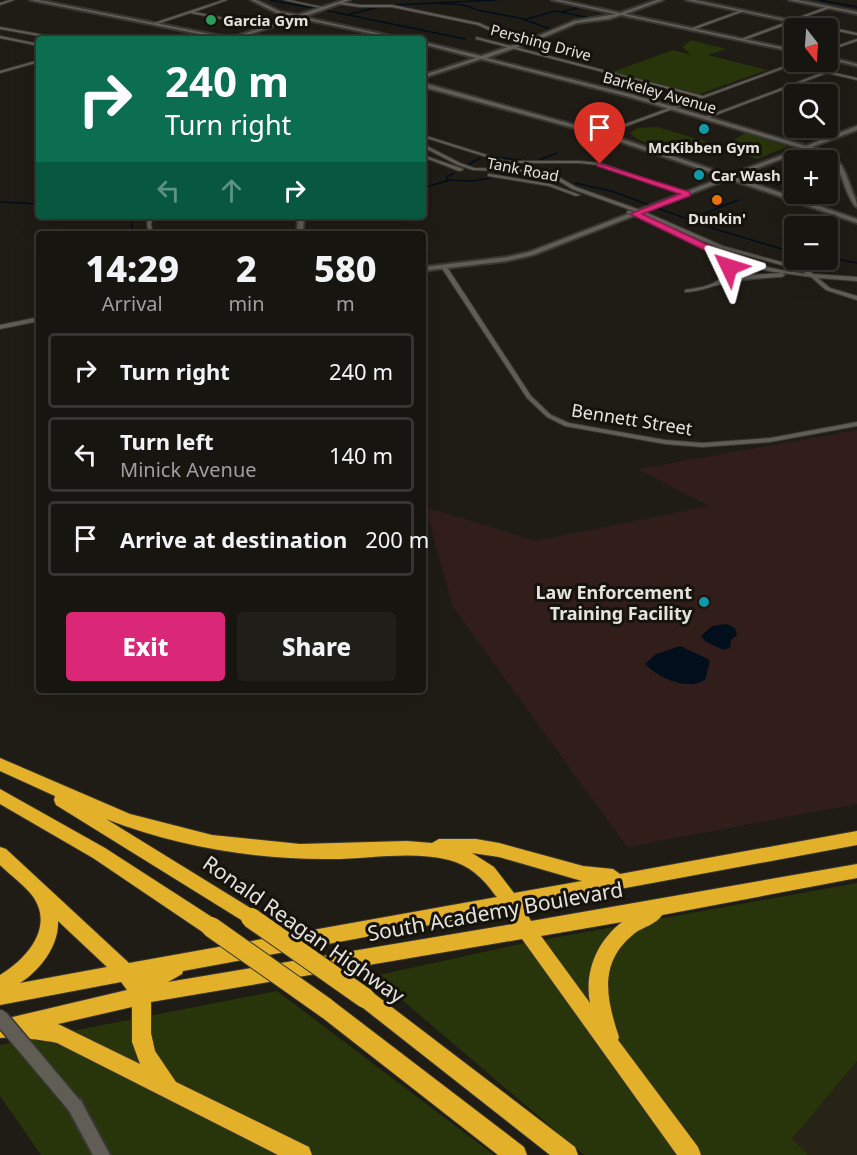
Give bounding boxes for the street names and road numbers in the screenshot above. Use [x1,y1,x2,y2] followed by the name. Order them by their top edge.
[488,19,594,65] street label: Pershing Drive
[601,66,719,118] street label: Barkeley Avenue
[485,152,561,186] street label: Tank Road
[570,398,695,440] street label: Bennett Street
[198,849,411,1009] street label: Ronald Reagan Highway
[365,875,625,947] street label: South Academy Boulevard

